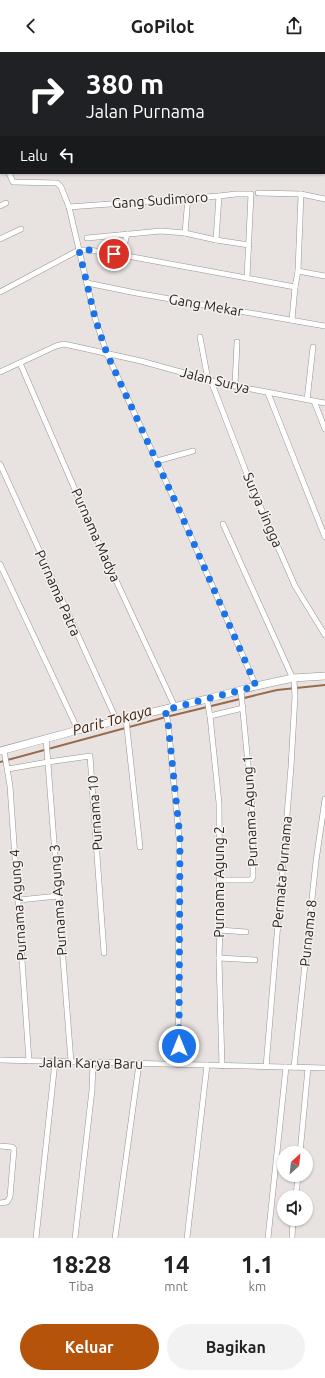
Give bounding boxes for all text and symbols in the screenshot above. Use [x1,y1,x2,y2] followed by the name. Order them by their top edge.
[20,15,42,37] icon: back
[283,15,305,37] icon: share
[131,16,194,36] text: GoPilot
[20,68,72,120] icon: right
[86,68,164,99] text: 380 m
[86,101,205,121] text: Jalan Purnama
[56,144,78,166] icon: left
[20,147,48,164] text: Lalu
[111,189,209,211] street label: Gang Sudimoro
[97,237,131,271] pin
[103,243,125,265] icon: arrive
[168,291,245,320] street label: Gang Mekar
[179,364,251,396] street label: Jalan Surya
[240,470,286,550] street label: Surya Jingga
[68,486,124,584] street label: Purnama Madya
[32,547,84,639] street label: Purnama Patra
[70,701,154,739] water label: Parit Tokaya
[239,755,261,867] street label: Purnama Agung 1
[84,775,106,851] street label: Purnama 10
[269,815,295,929] street label: Permata Purnama
[211,826,227,938] street label: Purnama Agung 2
[46,844,70,956] street label: Purnama Agung 3
[6,849,30,961] street label: Purnama Agung 4
[297,899,319,967] street label: Purnama 8
[158,1025,200,1067] position arrow
[39,1054,143,1072] street label: Jalan Karya Baru
[277,1146,313,1182] north arrow
[277,1146,313,1226] map controls
[277,1190,313,1226] button: sound
[51,1251,111,1278] text: 18:28
[163,1251,190,1278] text: 14
[241,1251,274,1278] text: 1.1
[69,1279,94,1293] text: Tiba
[164,1279,188,1293] text: mnt
[248,1279,266,1293] text: km
[20,1324,159,1370] button: Keluar
[167,1324,305,1370] button: Bagikan

